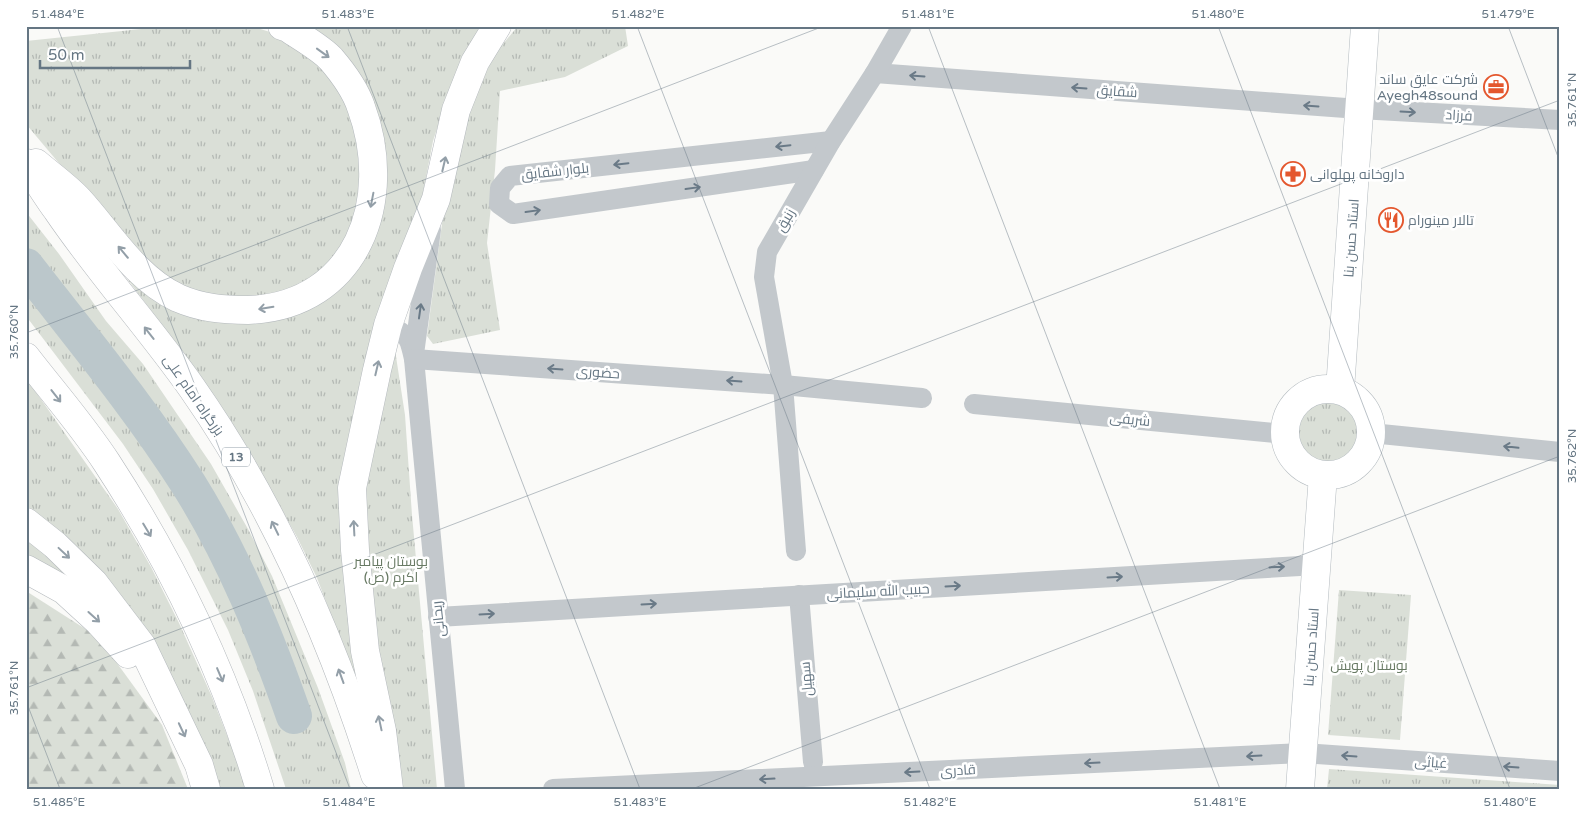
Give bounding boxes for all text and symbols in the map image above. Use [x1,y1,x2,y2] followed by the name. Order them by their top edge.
[32,7,85,21] text: 51.484°E
[322,7,375,21] text: 51.483°E
[612,7,665,21] text: 51.482°E
[902,7,955,21] text: 51.481°E
[1192,7,1245,21] text: 51.480°E
[1482,7,1535,21] text: 51.479°E
[40,38,190,70] scale bar
[48,46,85,64] text: 50 m
[316,47,329,58] one-way arrow
[1377,71,1478,104] place label: شرکت عایق ساند Ayegh48sound
[909,72,925,81] one-way arrow
[1565,73,1579,127] text: 35.761°N
[1483,74,1509,100] office icon: شرکت عایق ساند Ayegh48sound
[1096,82,1138,101] street label: شقایق
[1071,84,1087,93] one-way arrow
[1303,101,1319,110] one-way arrow
[1445,106,1473,125] street label: فرزاد
[1400,107,1416,117] one-way arrow
[775,141,791,151] one-way arrow
[440,156,449,172] one-way arrow
[520,159,590,184] street label: بلوار شقایق
[613,159,629,169] one-way arrow
[1280,161,1306,187] pharmacy icon: داروخانه پهلوانی
[1310,166,1404,184] place label: داروخانه پهلوانی
[685,183,701,193] one-way arrow
[366,192,376,208] one-way arrow
[1340,198,1363,278] street label: استاد حسن بنا
[524,206,540,216] one-way arrow
[772,206,799,235] street label: زنبق
[1378,207,1404,233] restaurant icon: تالار مینورام
[1408,212,1474,230] place label: تالار مینورام
[117,246,128,259] one-way arrow
[259,303,275,313] one-way arrow
[416,303,426,319] one-way arrow
[7,305,21,359] text: 35.760°N
[144,327,155,340] one-way arrow
[159,351,228,440] street label: بزرگراه امام علی
[373,360,382,376] one-way arrow
[575,362,621,383] street label: حضوری
[547,364,563,373] one-way arrow
[727,377,743,386] one-way arrow
[51,389,61,403] one-way arrow
[1109,409,1151,430] street label: شریفی
[1565,429,1579,483] text: 35.762°N
[1504,442,1520,452] one-way arrow
[222,448,250,467] road number: 13
[349,520,358,536] one-way arrow
[270,521,279,536] one-way arrow
[143,522,153,536] one-way arrow
[57,547,70,559] one-way arrow
[353,553,428,587] park label: بوستان پیامبر اکرم (ص)
[1269,563,1285,572] one-way arrow
[1106,572,1122,581] one-way arrow
[826,579,930,603] street label: حبیب الله سلیمانی
[944,582,960,591] one-way arrow
[428,600,449,638] street label: ریحانی
[641,600,657,609] one-way arrow
[1300,607,1323,687] street label: استاد حسن بنا
[479,609,495,618] one-way arrow
[87,611,100,623] one-way arrow
[1330,657,1408,675] park label: بوستان پویش
[7,661,21,715] text: 35.761°N
[797,661,816,697] street label: سهیل
[216,667,225,682] one-way arrow
[336,669,345,685] one-way arrow
[375,716,385,732] one-way arrow
[178,722,188,737] one-way arrow
[1246,751,1262,760] one-way arrow
[1341,752,1357,761] one-way arrow
[1414,753,1448,772] street label: غیاثی
[1084,759,1100,768] one-way arrow
[940,761,976,780] street label: قادری
[1503,763,1519,772] one-way arrow
[904,767,920,776] one-way arrow
[759,774,775,783] one-way arrow
[33,795,86,809] text: 51.485°E
[323,795,376,809] text: 51.484°E
[614,795,667,809] text: 51.483°E
[904,795,957,809] text: 51.482°E
[1194,795,1247,809] text: 51.481°E
[1484,795,1537,809] text: 51.480°E

